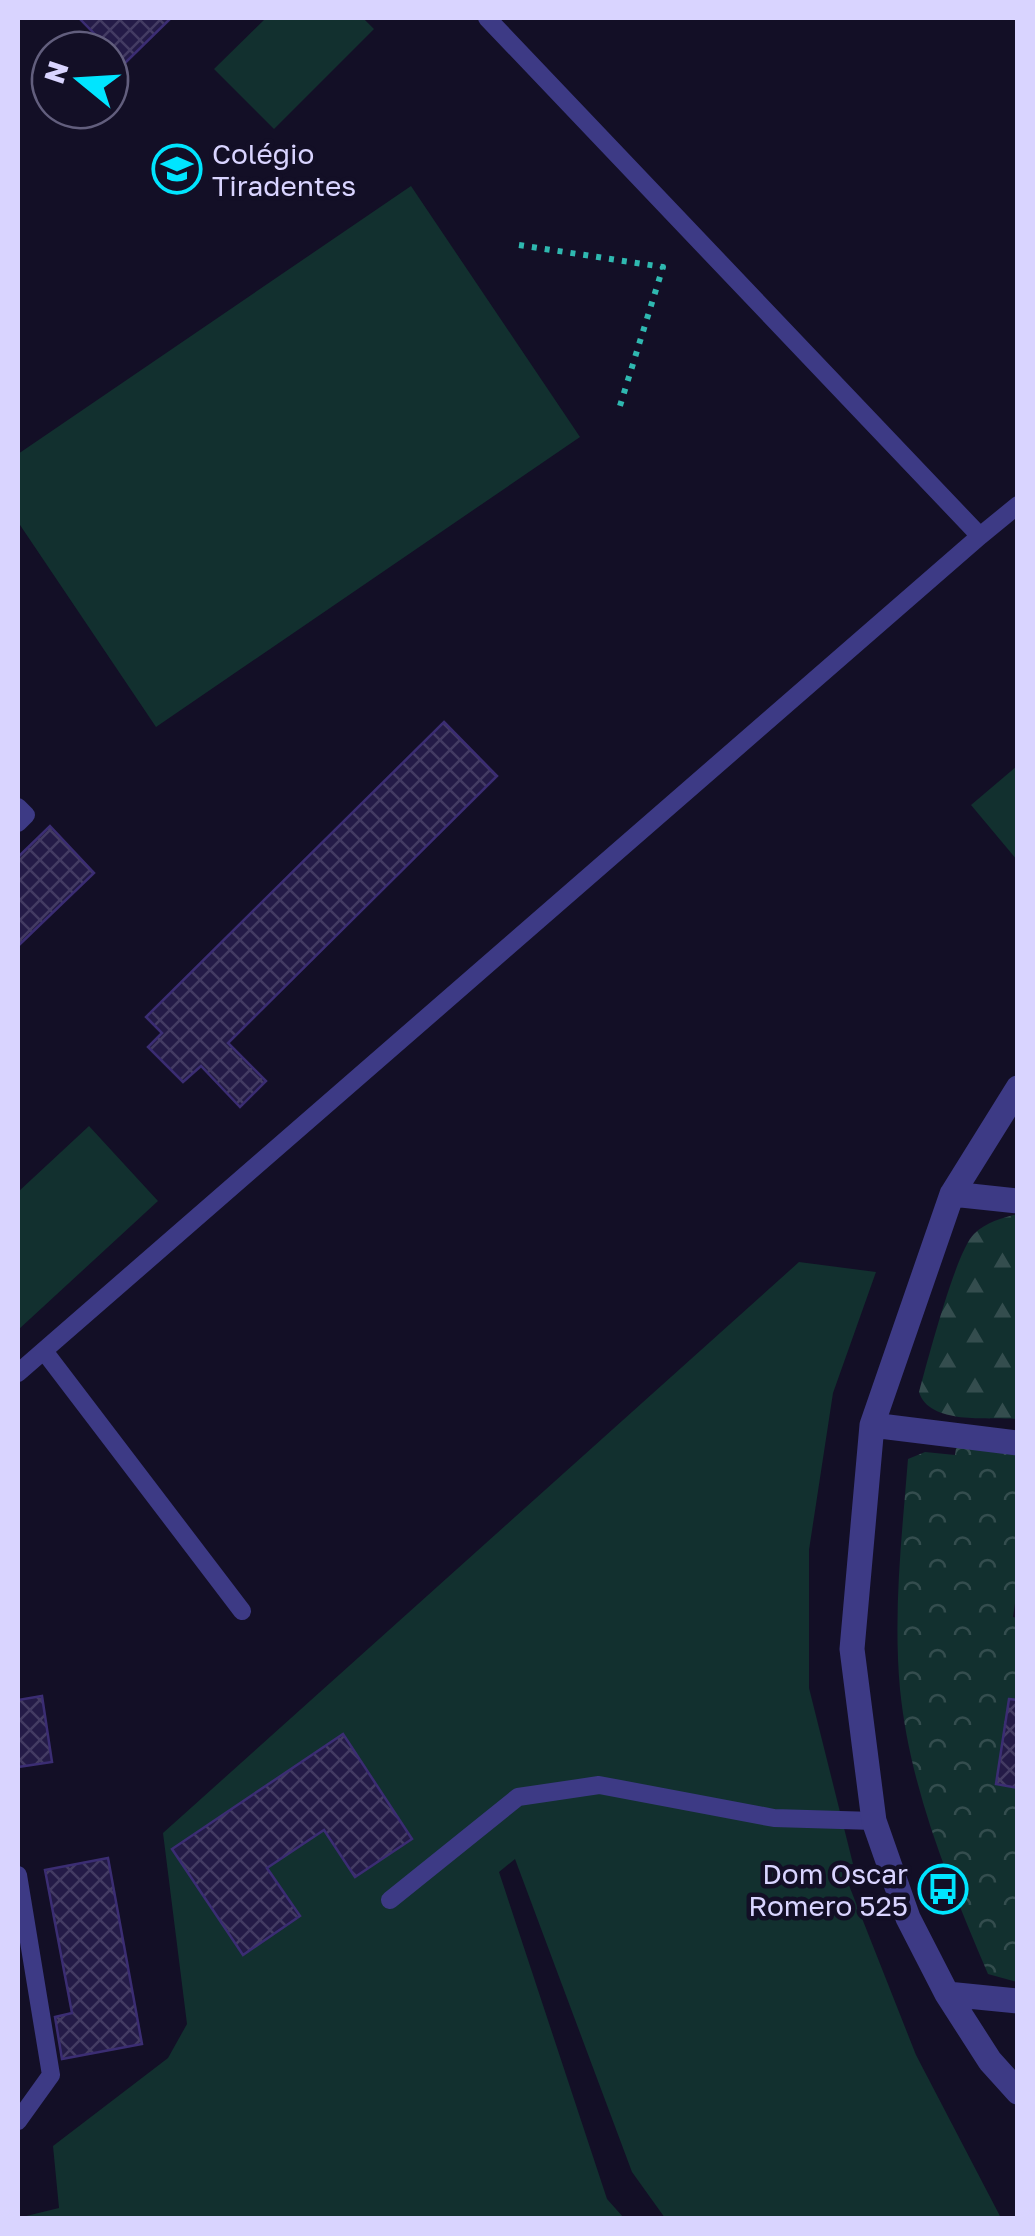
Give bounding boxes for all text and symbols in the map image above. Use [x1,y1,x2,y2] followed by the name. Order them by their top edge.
[30,30,130,130] north arrow
[37,57,75,87] text: N
[212,137,356,202] place label: Colégio Tiradentes
[151,143,203,195] school or university icon: Colégio Tiradentes
[748,1857,908,1922] place label: Dom Oscar Romero 525
[917,1863,969,1915] bus stop icon: Dom Oscar Romero 525

